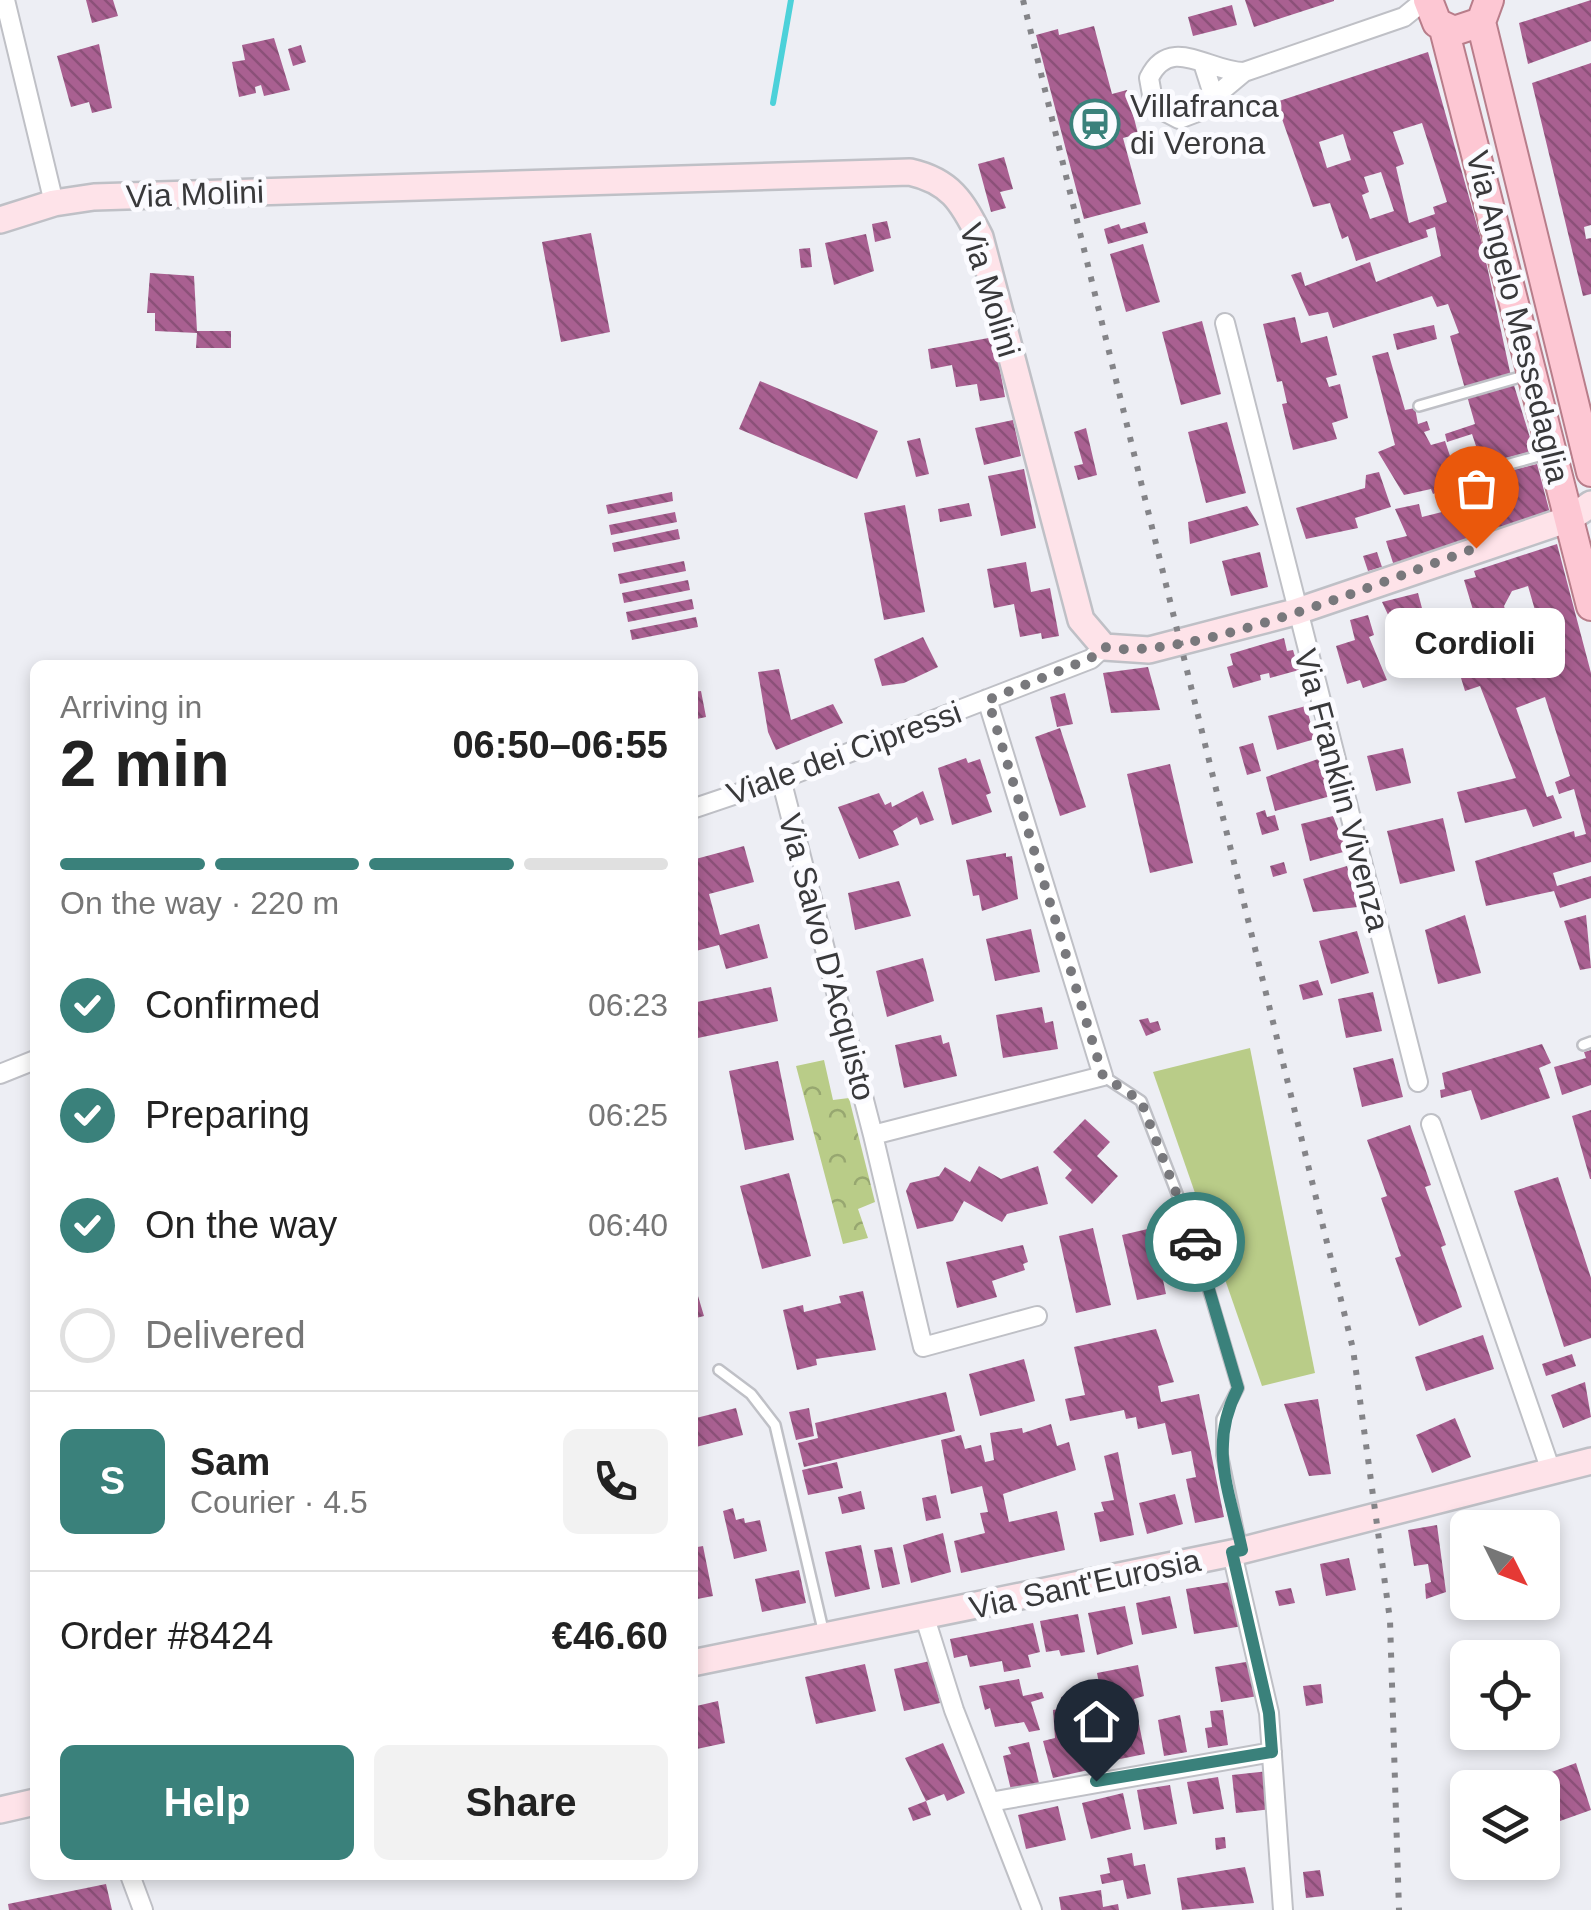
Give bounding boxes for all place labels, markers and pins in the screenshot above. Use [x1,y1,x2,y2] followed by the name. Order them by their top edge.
[1130,88,1279,161] place label: Villafranca di Verona
[1069,98,1121,150] station icon: Villafranca di Verona
[1434,446,1519,549] pin
[1386,608,1566,678] callout: Cordioli
[1054,1679,1139,1782] pin

